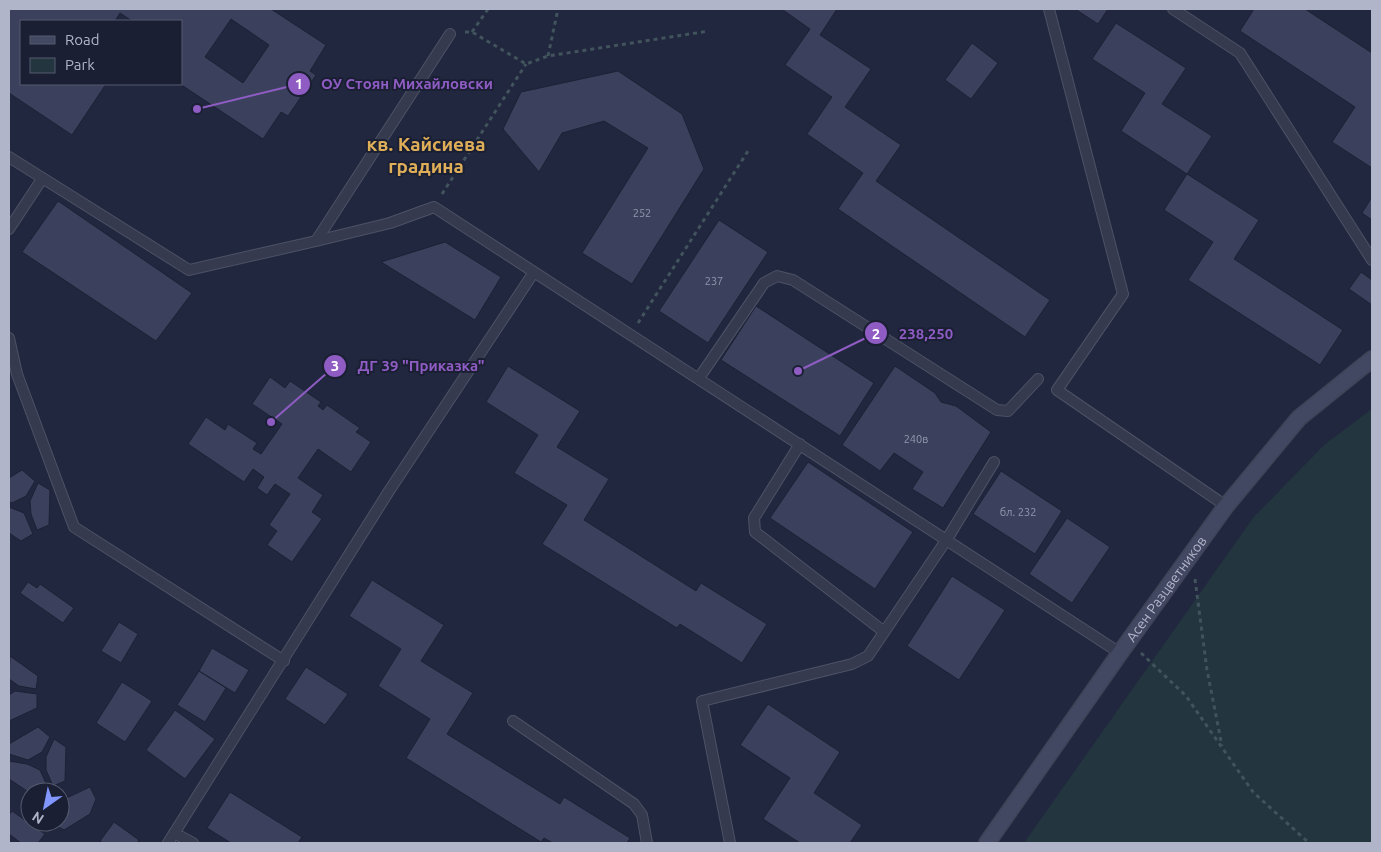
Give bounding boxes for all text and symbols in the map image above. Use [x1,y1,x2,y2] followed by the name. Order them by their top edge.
[20,20,182,85] legend
[65,31,100,48] text: Road
[65,56,95,73] text: Park
[286,69,503,99] callout: ОУ Стоян Михайловски
[295,75,303,92] text: 1
[321,75,493,92] text: ОУ Стоян Михайловски
[367,133,485,177] district label: кв. Кайсиева градина
[633,207,651,219] house number: 252
[705,275,723,287] house number: 237
[864,318,963,348] callout: 238,250
[872,325,880,342] text: 2
[899,325,953,342] text: 238,250
[323,351,495,381] callout: ДГ 39 "Приказка"
[331,357,339,374] text: 3
[358,357,485,374] text: ДГ 39 "Приказка"
[904,433,928,445] house number: 240в
[1000,506,1036,518] house number: бл. 232
[1123,533,1210,645] street label: Асен Разцветников
[20,782,70,832] north arrow
[29,808,47,827] text: N

